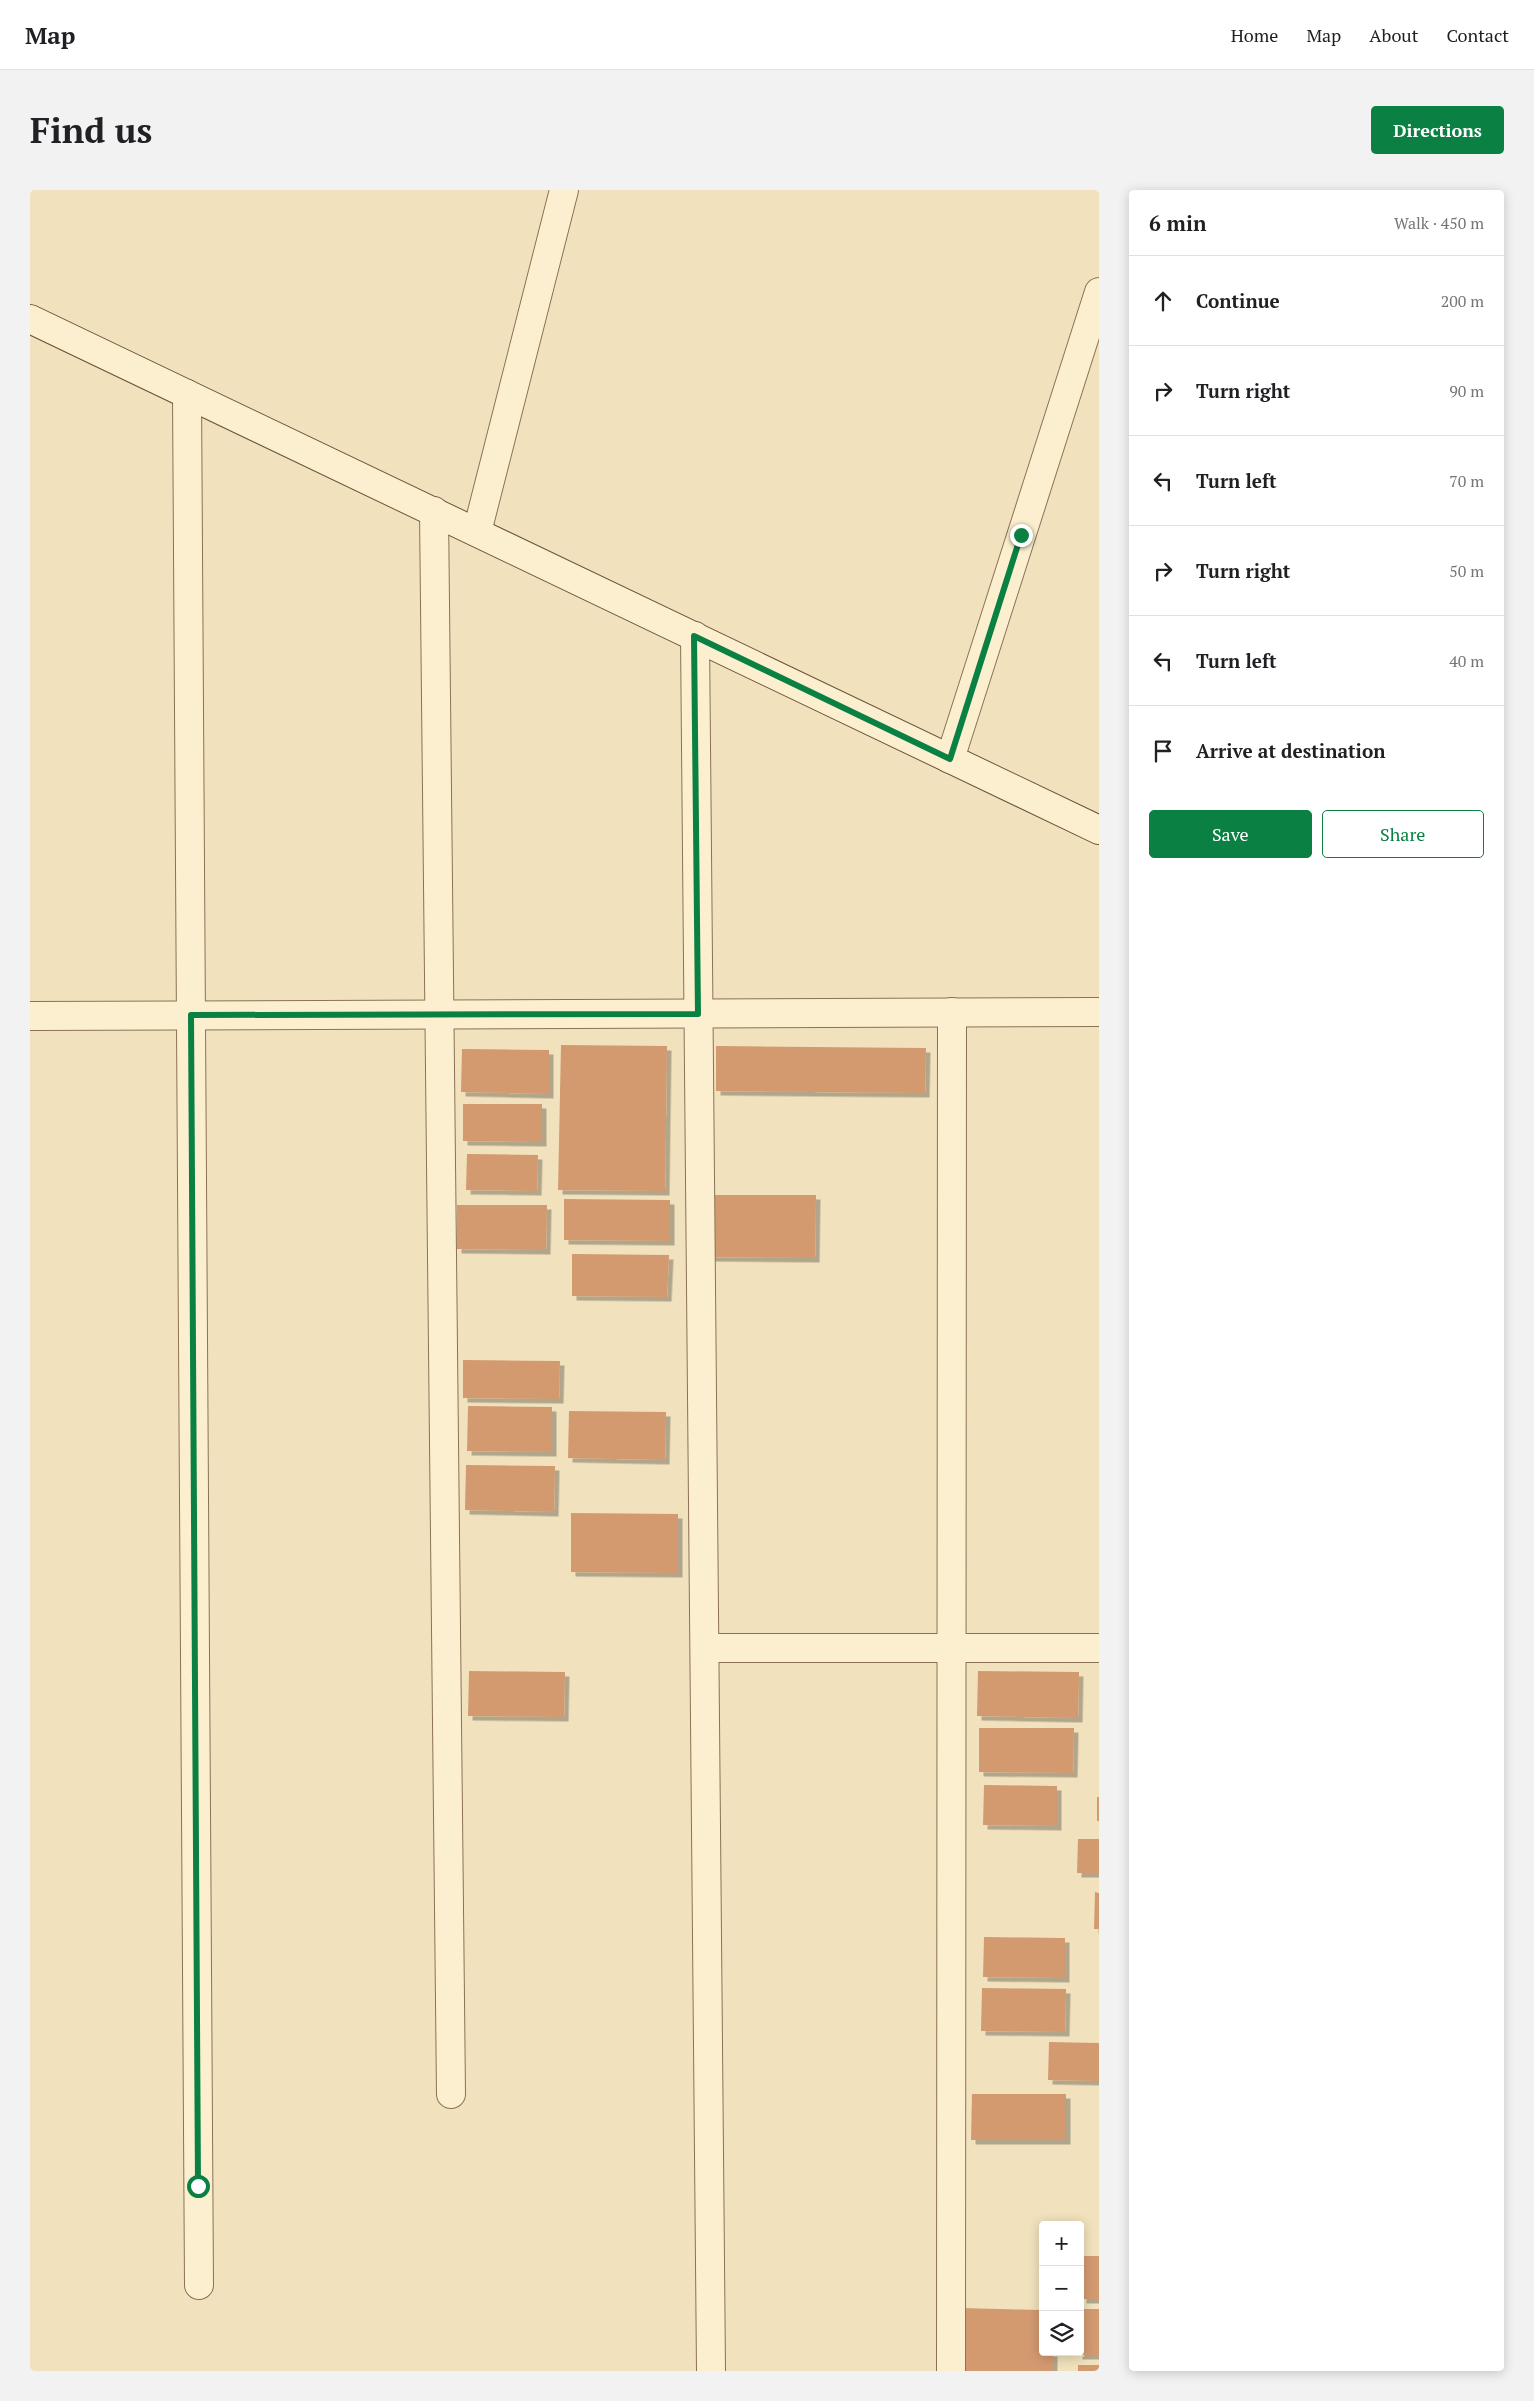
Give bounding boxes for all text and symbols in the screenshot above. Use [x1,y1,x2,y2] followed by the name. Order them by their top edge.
[25,19,75,51] text: Map
[1231,23,1278,47] text: Home
[1306,23,1341,47] text: Map
[1369,23,1418,47] text: About
[1446,23,1509,47] text: Contact
[1371,106,1504,154] button: Directions
[30,107,152,153] text: Find us
[1149,209,1206,237] text: 6 min
[1394,212,1484,234] text: Walk · 450 m
[1149,287,1177,315] icon: ahead
[1196,288,1280,313] text: Continue
[1441,290,1484,312] text: 200 m
[1149,377,1177,405] icon: right
[1196,378,1290,403] text: Turn right
[1449,380,1484,402] text: 90 m
[1149,467,1177,495] icon: left
[1196,468,1277,493] text: Turn left
[1449,470,1484,492] text: 70 m
[1010,524,1033,547] route end
[1149,557,1177,585] icon: right
[1196,558,1290,583] text: Turn right
[1449,560,1484,582] text: 50 m
[1149,647,1177,675] icon: left
[1196,648,1277,673] text: Turn left
[1449,650,1484,672] text: 40 m
[1149,737,1177,765] icon: arrive
[1196,738,1385,763] text: Arrive at destination
[1149,810,1312,858] button: Save
[1322,810,1484,858] button: Share
[187,2175,210,2198] route start
[1039,2221,1084,2356] map controls
[1039,2221,1084,2266] button: +
[1039,2266,1084,2311] button: −
[1039,2311,1084,2356] button: layers

